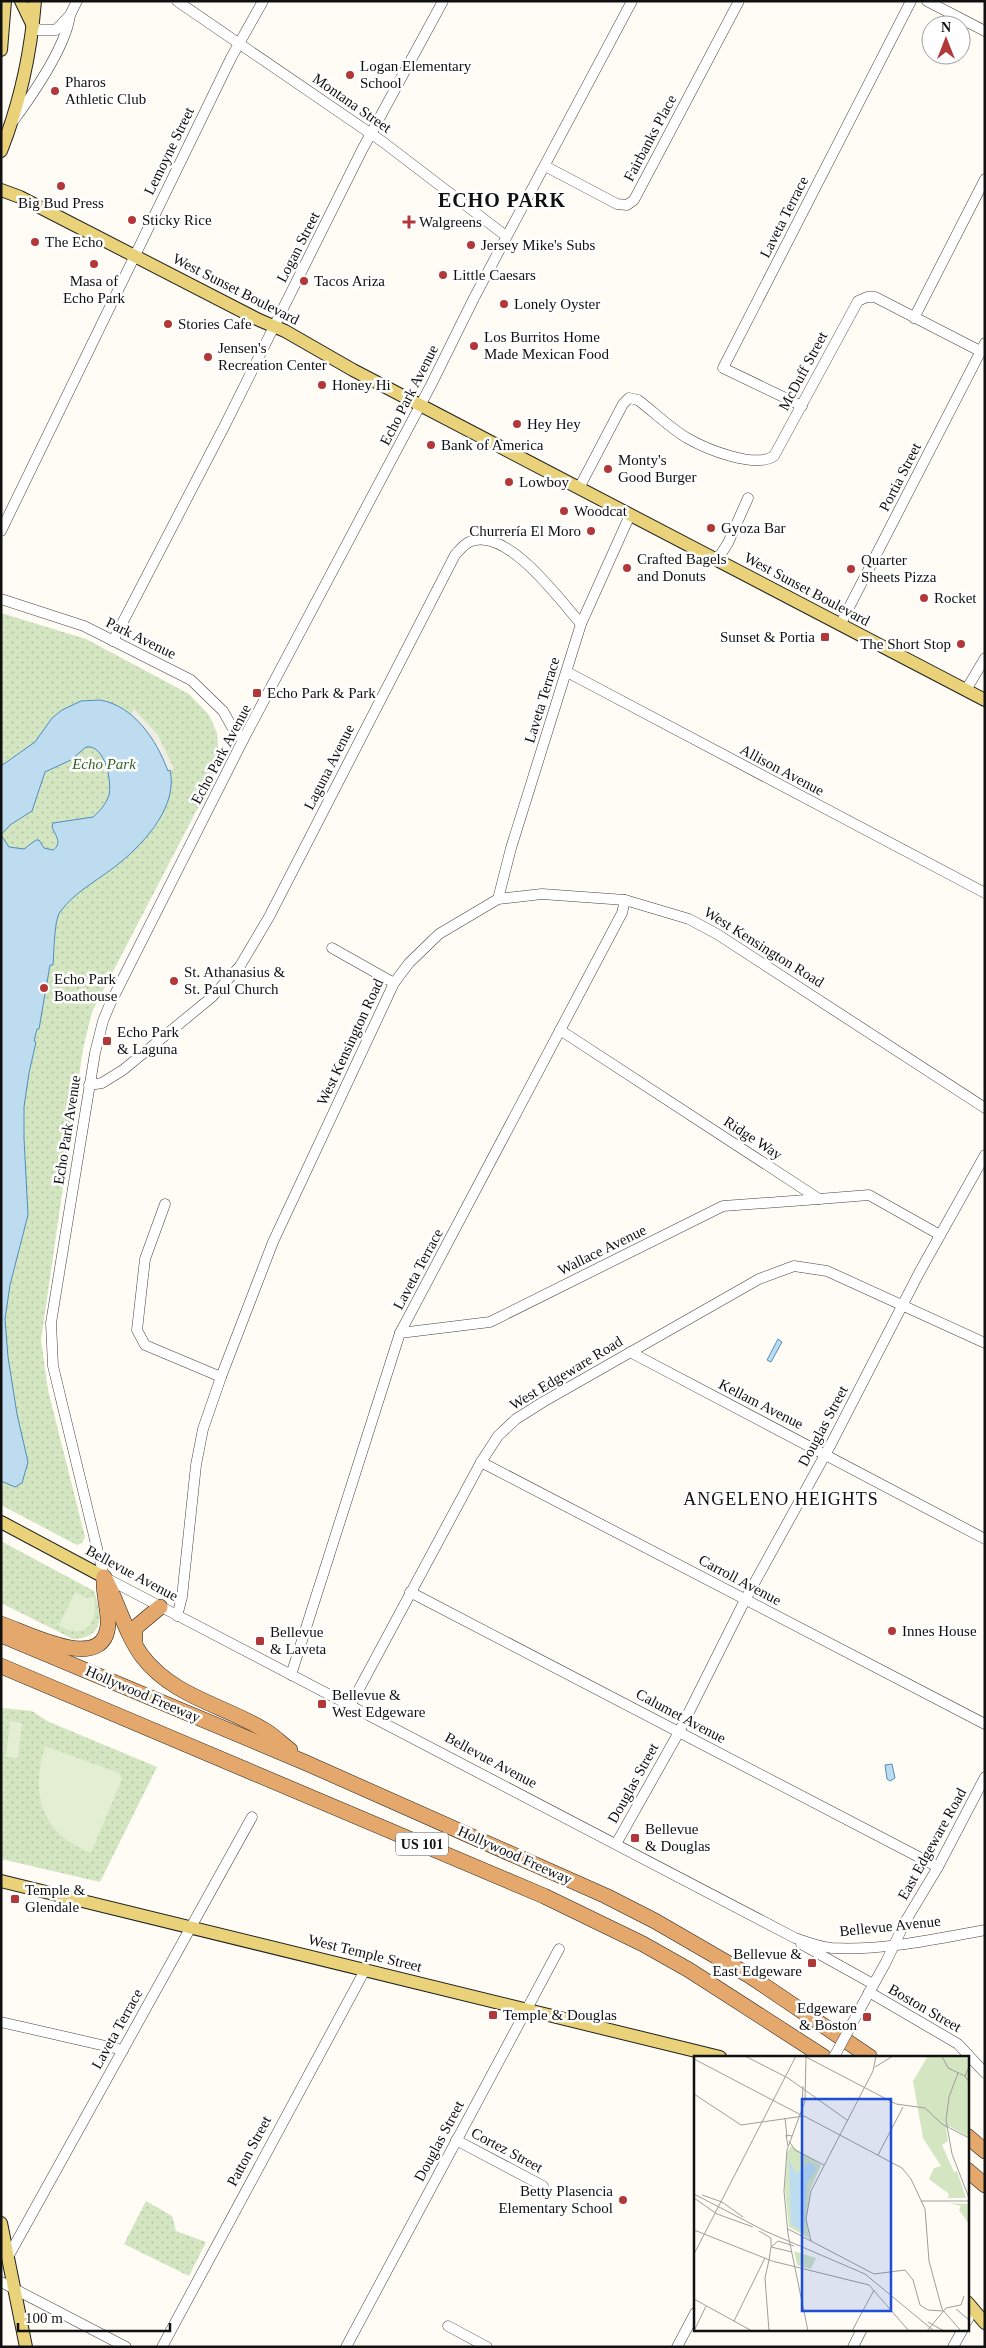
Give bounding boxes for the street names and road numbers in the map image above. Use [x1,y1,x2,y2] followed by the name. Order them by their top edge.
[310,70,395,136] street label: Montana Street
[621,92,680,184] street label: Fairbanks Place
[141,104,197,197] street label: Lemoyne Street
[757,173,811,260] street label: Laveta Terrace
[273,208,323,285] street label: Logan Street
[170,250,302,328] street label: West Sunset Boulevard
[776,328,831,413] street label: McDuff Street
[377,342,441,448] street label: Echo Park Avenue
[876,439,924,514] street label: Portia Street
[742,549,873,629] street label: West Sunset Boulevard
[103,614,179,662] street label: Park Avenue
[521,655,563,745] street label: Laveta Terrace
[188,701,254,807] street label: Echo Park Avenue
[301,721,357,812] street label: Laguna Avenue
[737,741,827,799] street label: Allison Avenue
[701,904,827,991] street label: West Kensington Road
[314,976,387,1108] street label: West Kensington Road
[50,1074,84,1186] street label: Echo Park Avenue
[721,1113,786,1163] street label: Ridge Way
[555,1222,649,1278] street label: Wallace Avenue
[390,1226,446,1312] street label: Laveta Terrace
[507,1333,626,1413] street label: West Edgeware Road
[716,1376,806,1432] street label: Kellam Avenue
[795,1382,851,1469] street label: Douglas Street
[83,1542,181,1604] street label: Bellevue Avenue
[696,1552,784,1609] street label: Carroll Avenue
[83,1663,203,1726] street label: Hollywood Freeway
[633,1686,729,1747] street label: Calumet Avenue
[442,1729,540,1791] street label: Bellevue Avenue
[604,1740,662,1826] street label: Douglas Street
[895,1785,970,1903] street label: East Edgeware Road
[456,1823,575,1888] street label: Hollywood Freeway
[396,1832,448,1856] road number: US 101
[839,1913,942,1939] street label: Bellevue Avenue
[306,1931,424,1975] street label: West Temple Street
[886,1981,965,2036] street label: Boston Street
[88,1986,146,2072] street label: Laveta Terrace
[411,2097,467,2184] street label: Douglas Street
[224,2112,275,2189] street label: Patton Street
[468,2124,546,2176] street label: Cortez Street

